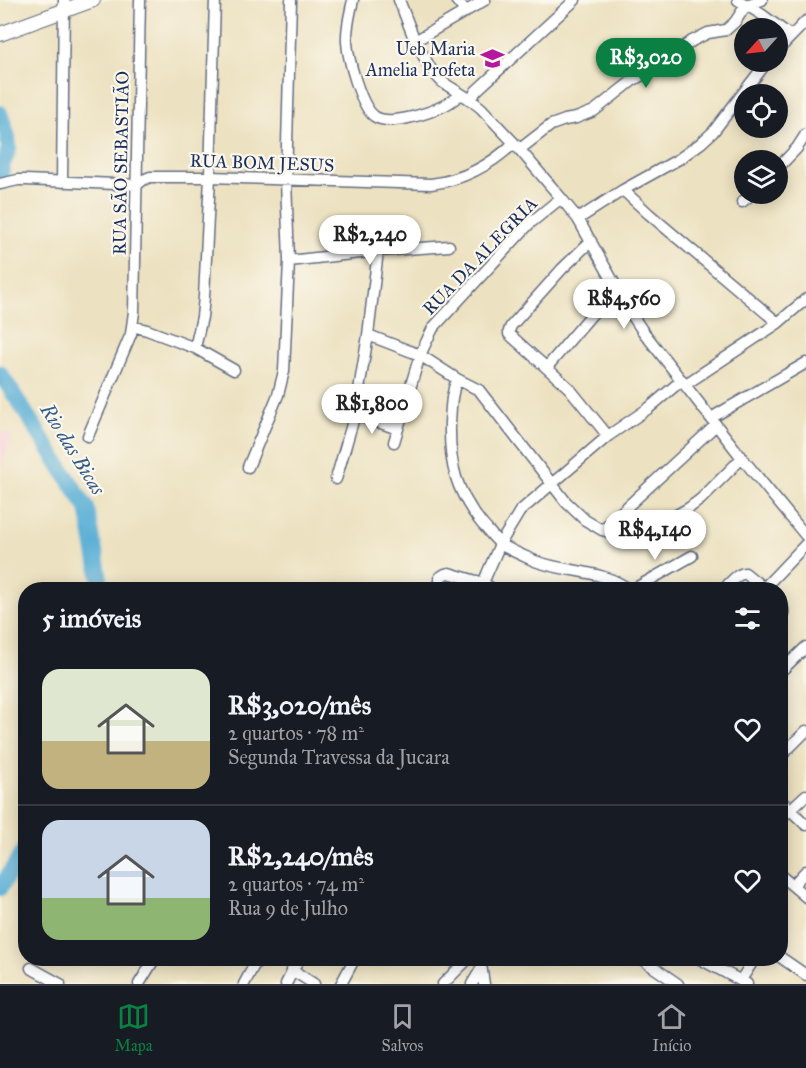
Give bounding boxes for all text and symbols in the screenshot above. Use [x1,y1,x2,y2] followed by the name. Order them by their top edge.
[734,18,788,72] north arrow
[734,18,788,204] map controls
[365,38,475,81] place label: Ueb Maria Amelia Profeta
[591,38,701,89] pin: R$3,020
[610,45,682,69] text: R$3,020
[480,46,506,72] school or university icon: Ueb Maria Amelia Profeta
[108,71,134,255] street label: RUA SÃO SEBASTIÃO
[734,84,788,138] button: locate
[189,149,335,178] street label: RUA BOM JESUS
[734,150,788,204] button: layers
[418,192,542,320] street label: RUA DA ALEGRIA
[315,215,425,266] pin: R$2,240
[333,222,407,246] text: R$2,240
[569,279,679,330] pin: R$4,560
[587,286,661,310] text: R$4,560
[317,384,427,435] pin: R$1,800
[335,391,409,415] text: R$1,800
[35,398,111,500] water label: Rio das Bicas
[600,510,710,561] pin: R$4,140
[618,517,692,541] text: R$4,140
[42,602,141,634] text: 5 imóveis
[731,602,764,635] icon: filters
[228,689,371,721] text: R$3,020/mês
[90,693,162,765] icon: home
[731,713,764,746] icon: heart
[228,721,364,745] text: 2 quartos · 78 m²
[228,745,450,769] text: Segunda Travessa da Jucara
[228,840,374,872] text: R$2,240/mês
[90,844,162,916] icon: home
[731,864,764,897] icon: heart
[228,872,364,896] text: 2 quartos · 74 m²
[228,896,348,920] text: Rua 9 de Julho
[115,1000,153,1055] tab: Mapa
[382,1000,423,1055] tab: Salvos
[652,1000,691,1055] tab: Início

